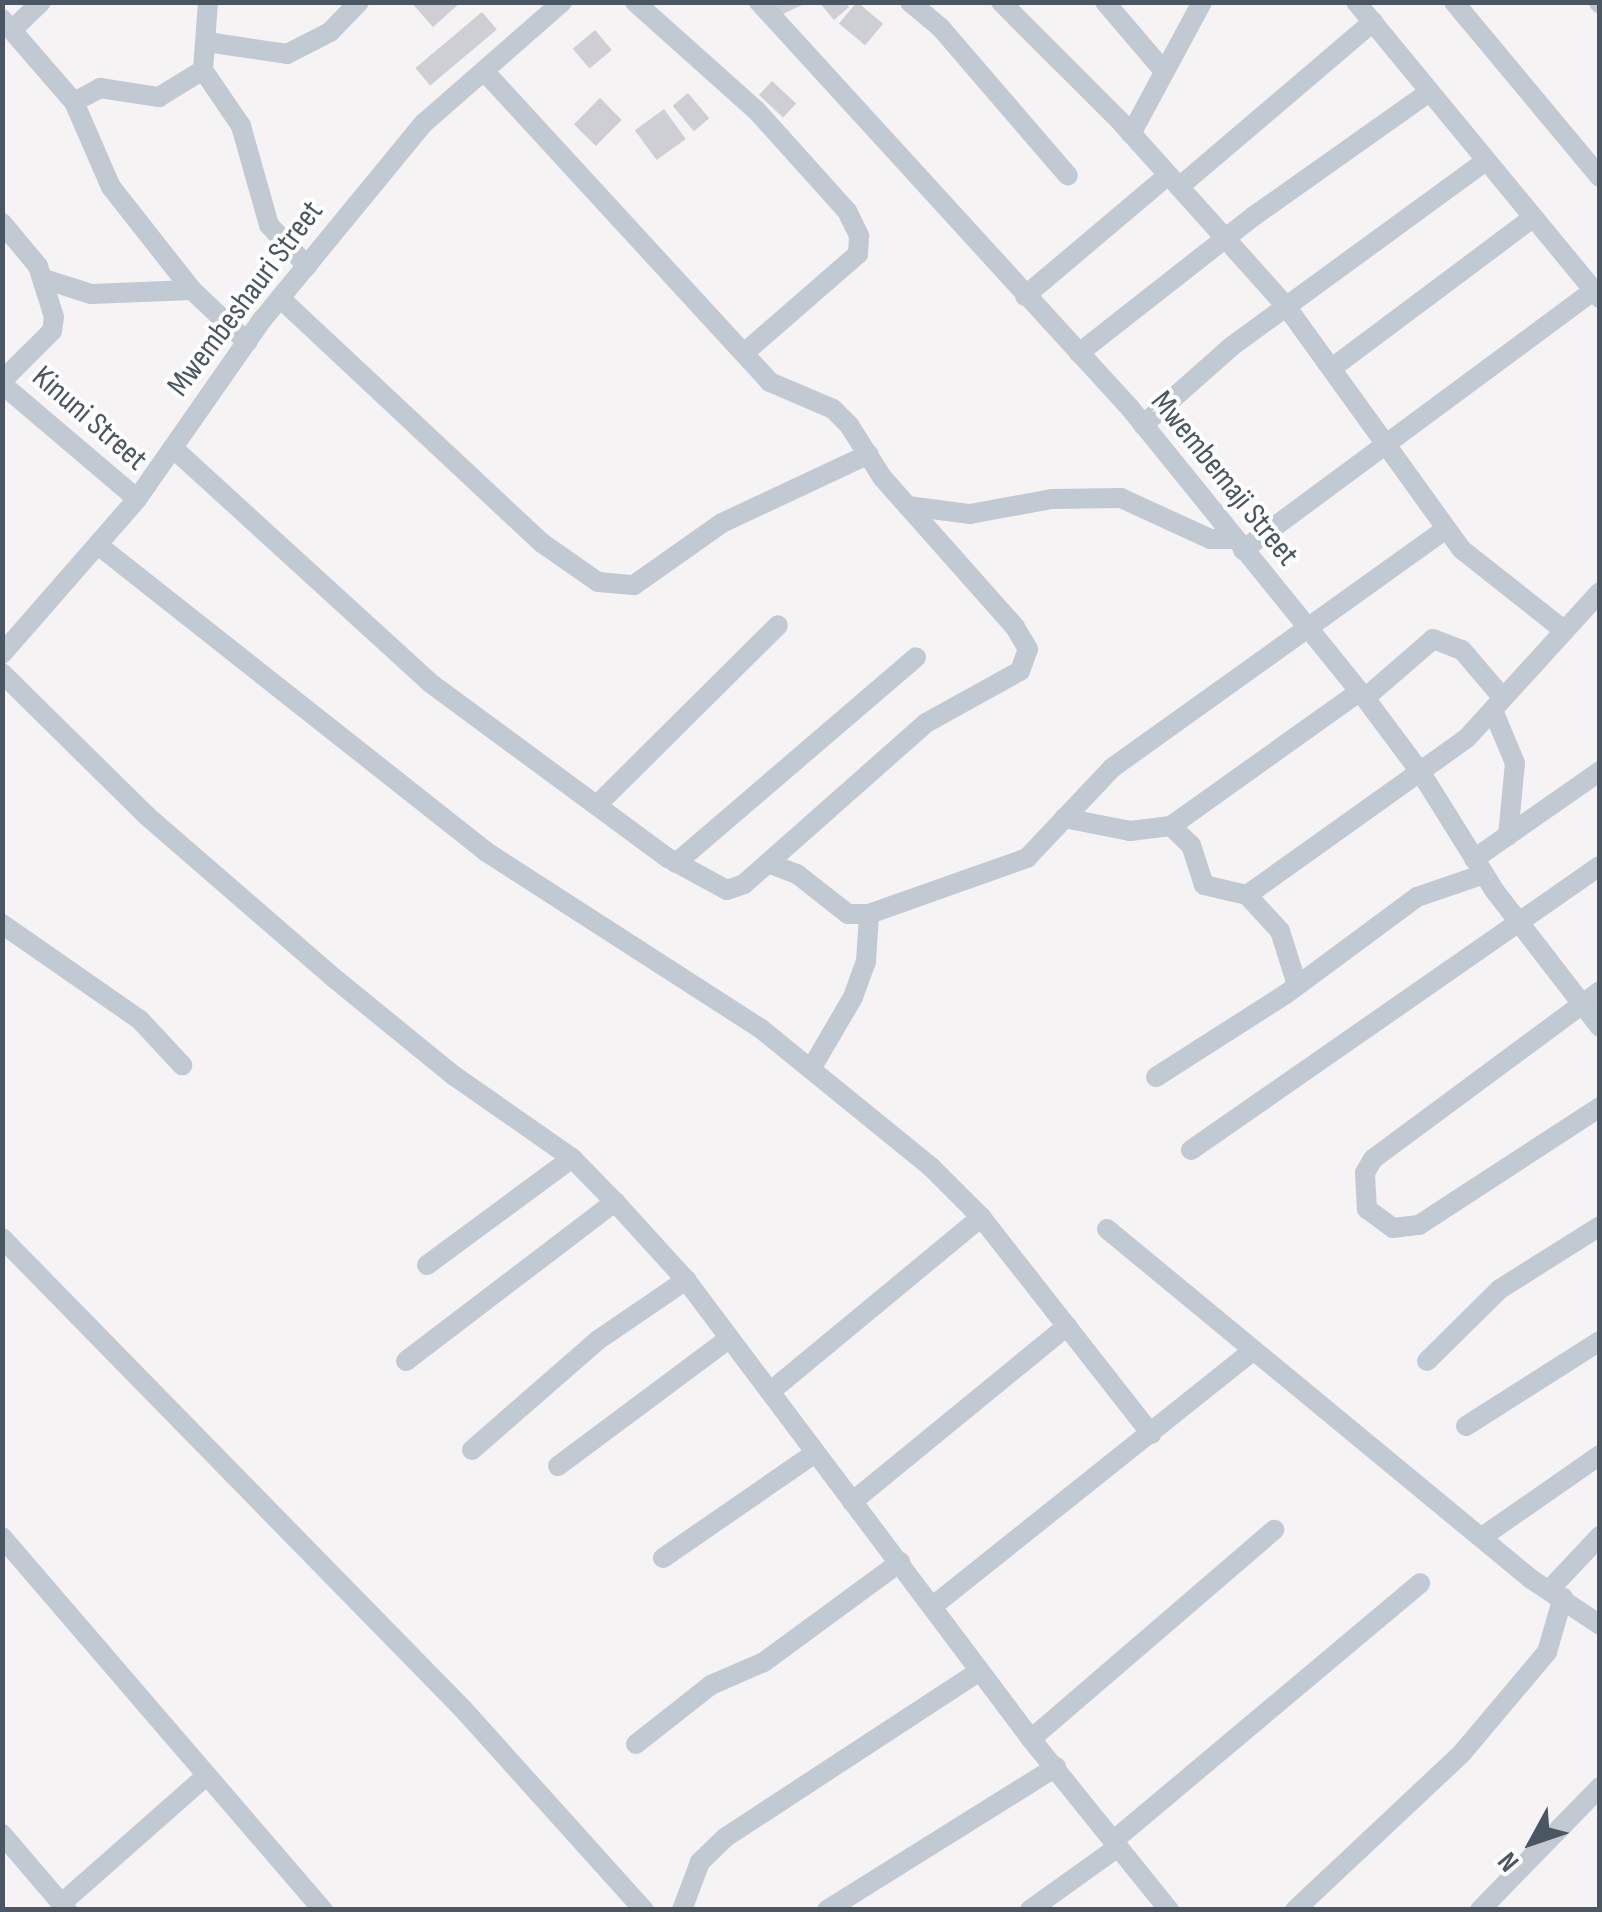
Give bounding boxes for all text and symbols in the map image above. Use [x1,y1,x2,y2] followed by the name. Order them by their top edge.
[160,194,332,404] street label: Mwembeshauri Street
[24,359,154,479] street label: Kinuni Street
[1142,384,1306,574] street label: Mwembemaji Street
[1482,1792,1582,1892] north arrow
[1491,1845,1526,1878] text: N

